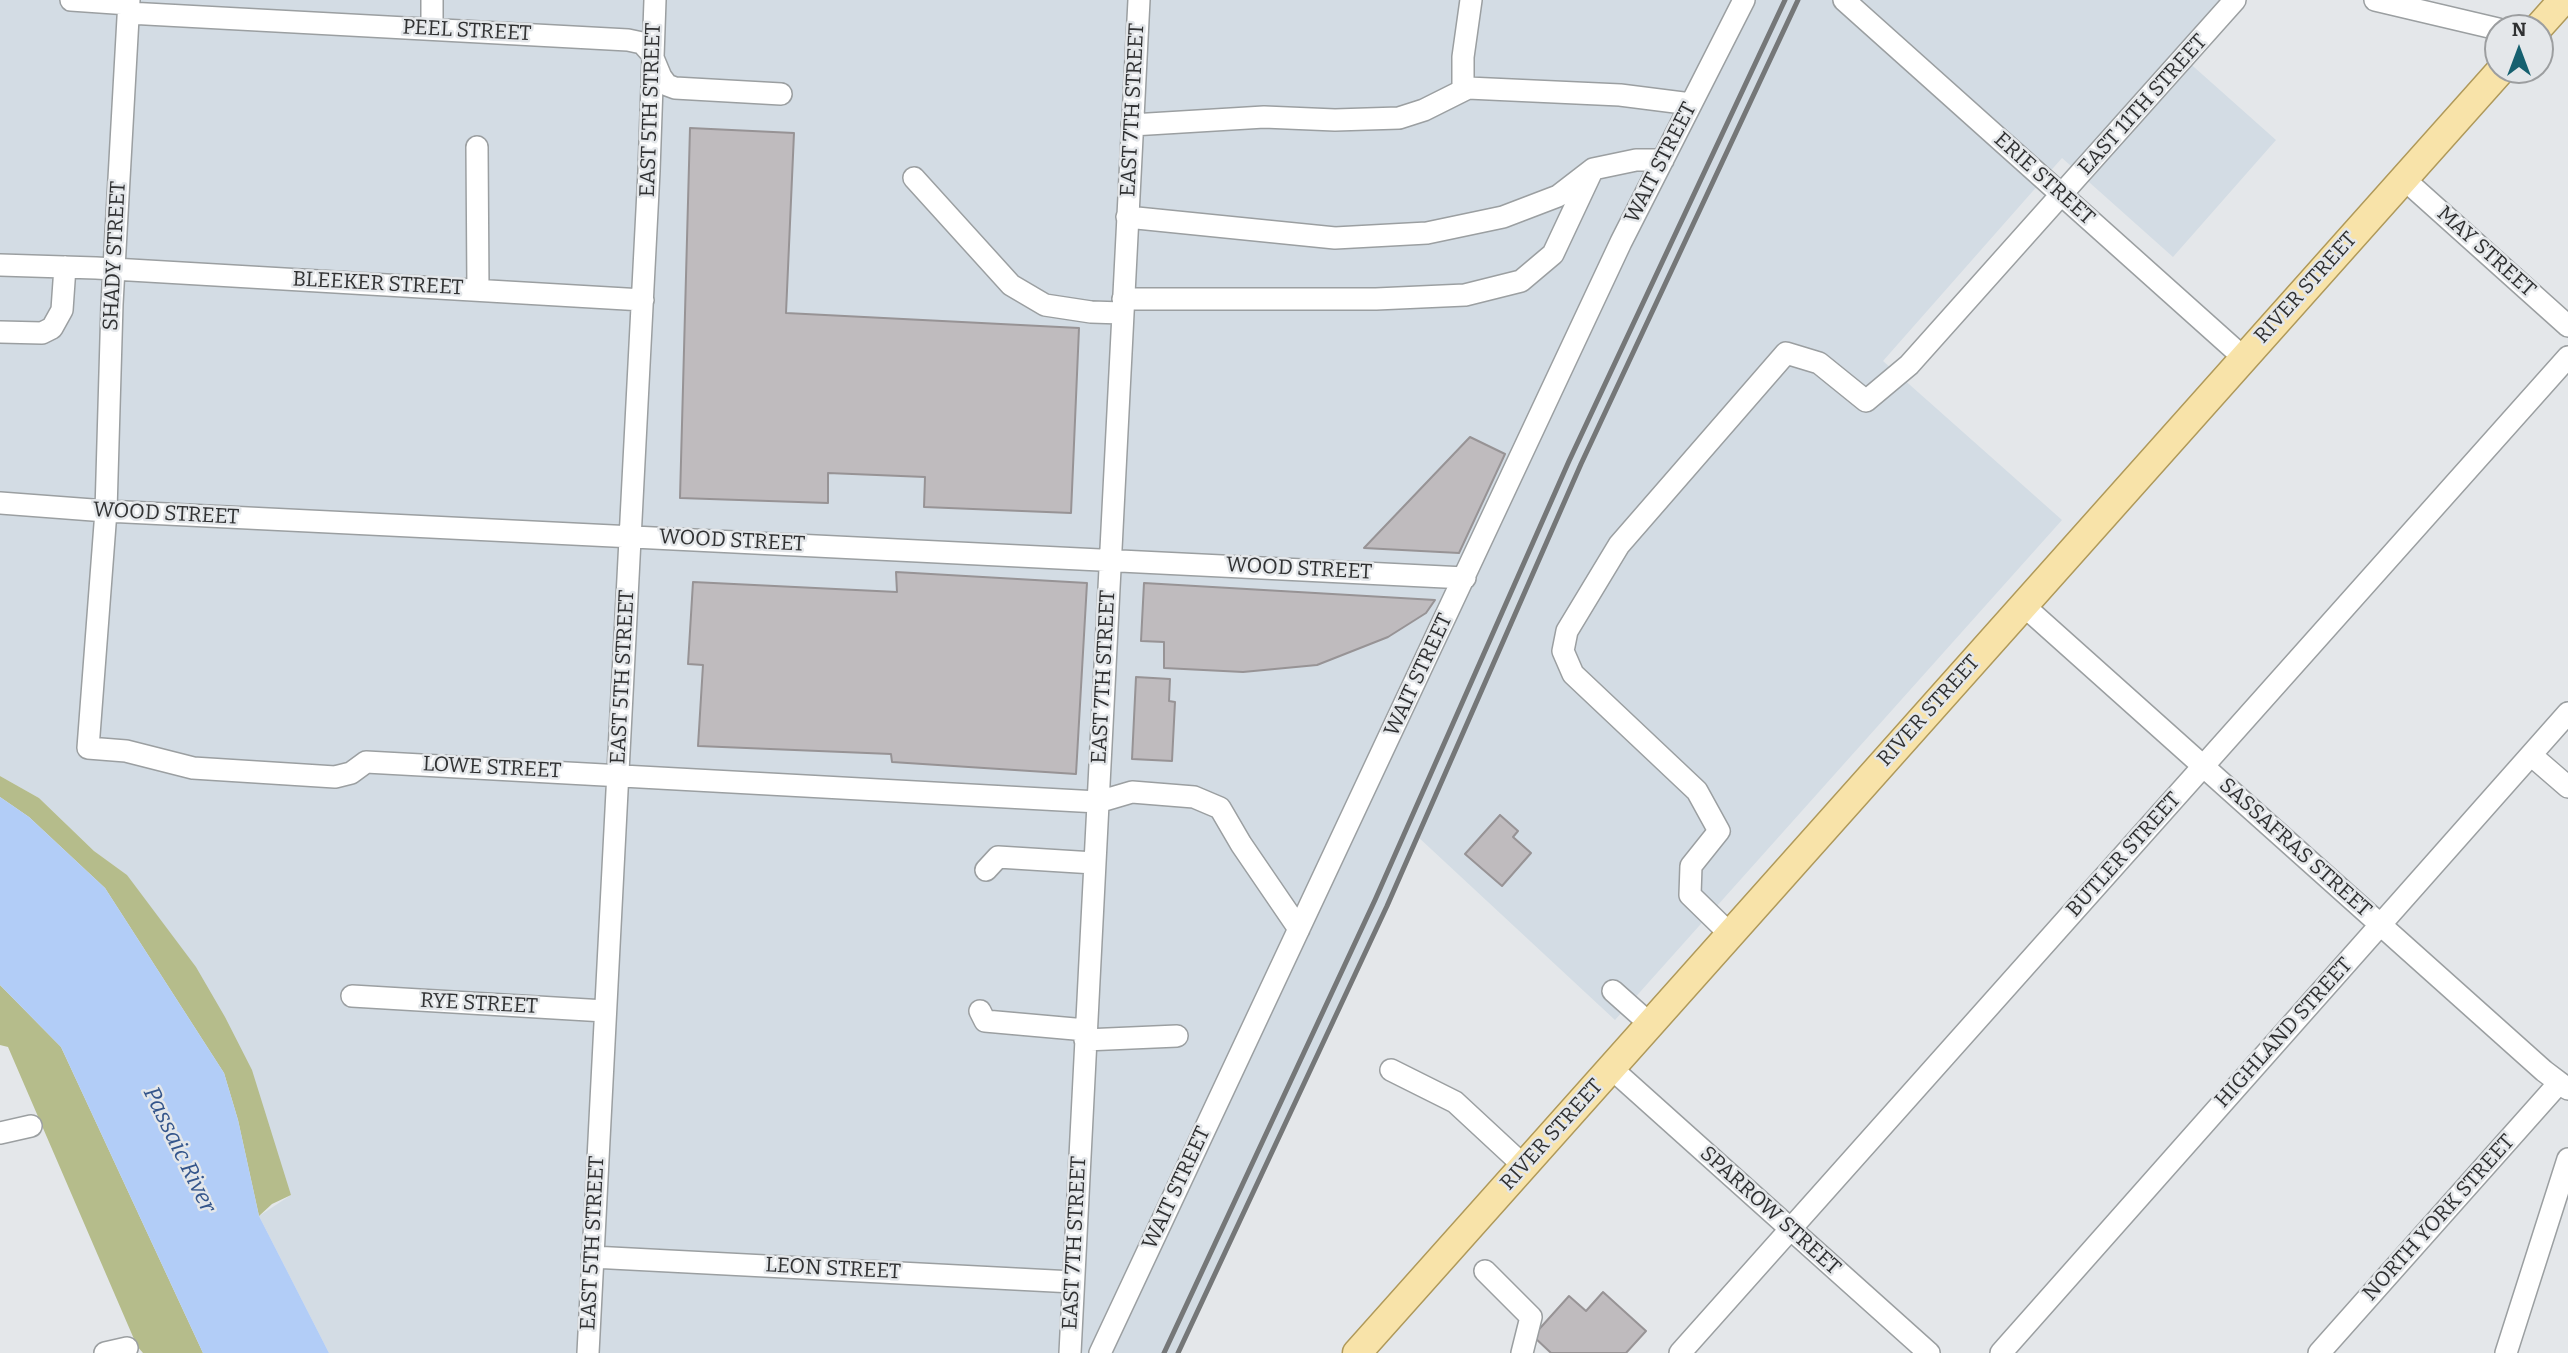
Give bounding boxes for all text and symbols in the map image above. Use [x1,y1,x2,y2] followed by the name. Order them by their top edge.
[2484,14,2554,84] north arrow
[402,15,532,47] street label: PEEL STREET
[2512,18,2526,41] text: N
[635,22,667,198] street label: EAST 5TH STREET
[1116,23,1150,197] street label: EAST 7TH STREET
[2073,30,2213,180] street label: EAST 11TH STREET
[1620,98,1702,228] street label: WAIT STREET
[1989,127,2099,231] street label: ERIE STREET
[98,181,132,331] street label: SHADY STREET
[2432,201,2540,303] street label: MAY STREET
[2250,227,2362,349] street label: RIVER STREET
[292,267,464,301] street label: BLEEKER STREET
[92,498,240,530] street label: WOOD STREET
[658,525,806,557] street label: WOOD STREET
[1225,553,1373,585] street label: WOOD STREET
[606,589,640,765] street label: EAST 5TH STREET
[1087,590,1121,764] street label: EAST 7TH STREET
[1380,610,1458,740] street label: WAIT STREET
[1873,650,1985,772] street label: RIVER STREET
[422,752,562,784] street label: LOWE STREET
[2214,773,2376,923] street label: SASSAFRAS STREET
[2062,788,2186,922] street label: BUTLER STREET
[2210,953,2358,1113] street label: HIGHLAND STREET
[420,988,538,1020] street label: RYE STREET
[1496,1074,1608,1196] street label: RIVER STREET
[137,1083,221,1217] water label: Passaic River
[1138,1123,1216,1253] street label: WAIT STREET
[2358,1130,2520,1306] street label: NORTH YORK STREET
[1694,1141,1846,1281] street label: SPARROW STREET
[576,1155,610,1331] street label: EAST 5TH STREET
[1058,1156,1092,1330] street label: EAST 7TH STREET
[765,1253,901,1285] street label: LEON STREET

